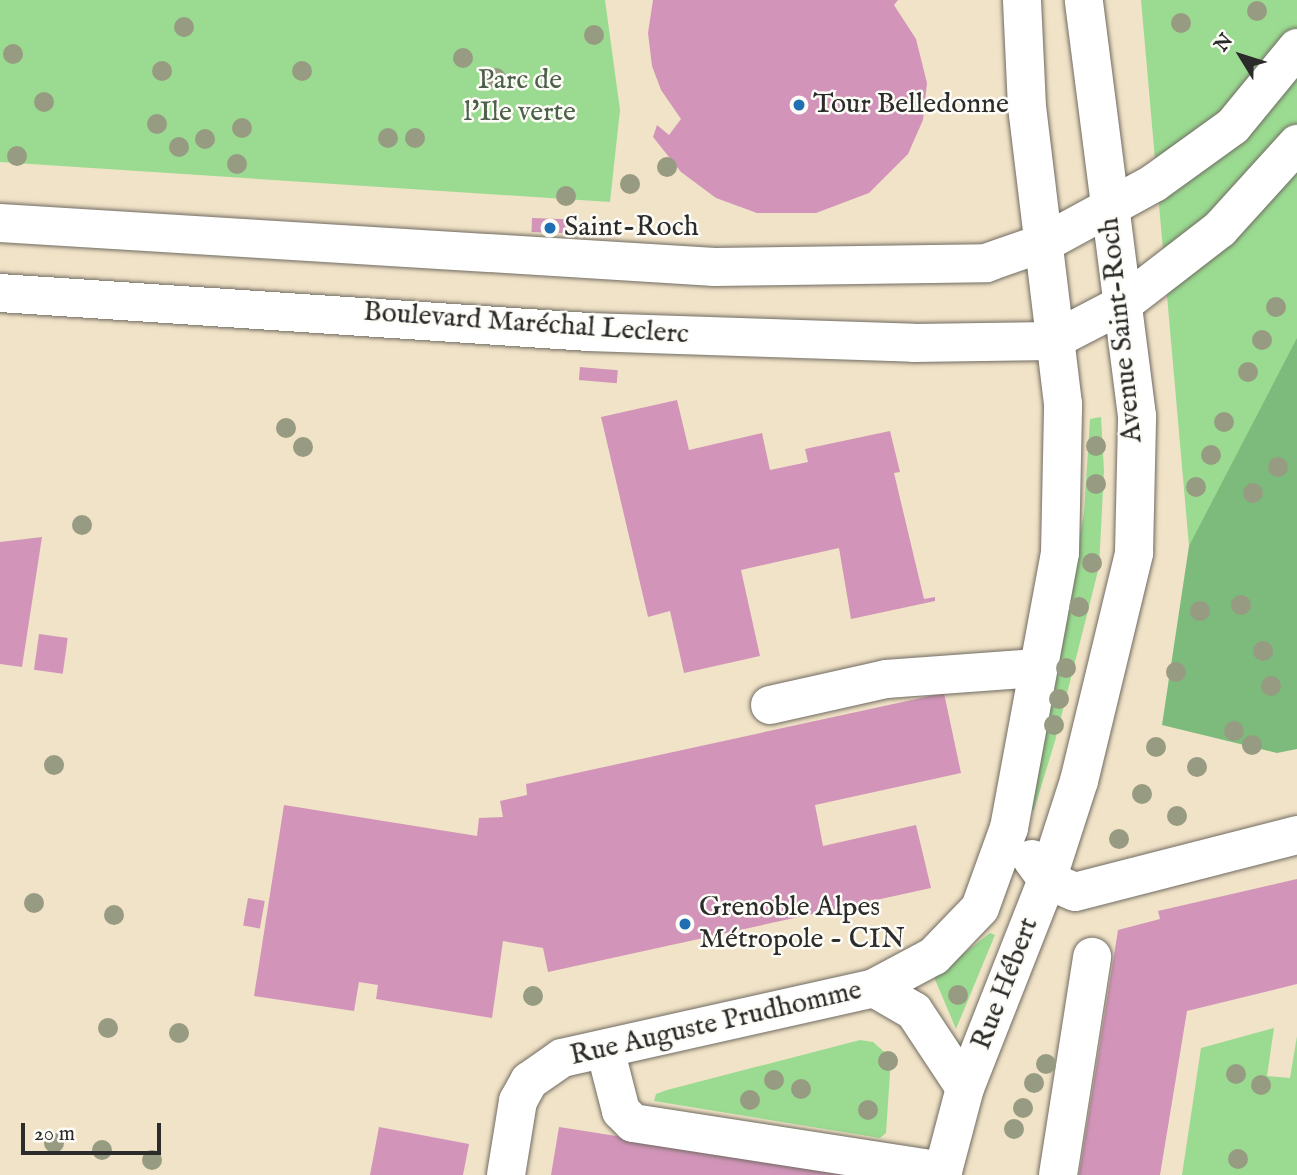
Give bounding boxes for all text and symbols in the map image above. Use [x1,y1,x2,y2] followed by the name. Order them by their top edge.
[1206,21,1276,91] north arrow
[1210,29,1239,57] text: N
[464,64,576,130] park label: Parc de l'Ile verte
[813,88,1009,122] place label: Tour Belledonne
[791,97,807,113] marker: Tour Belledonne
[564,211,699,245] place label: Saint-Roch
[1093,216,1151,444] street label: Avenue Saint-Roch
[542,220,558,236] marker: Saint-Roch
[362,296,690,352] street label: Boulevard Maréchal Leclerc
[699,891,905,957] place label: Grenoble Alpes Métropole - CIN
[965,913,1047,1055] street label: Rue Hébert
[677,916,693,932] marker: Grenoble Alpes Métropole - CIN
[567,974,865,1074] street label: Rue Auguste Prudhomme
[24,1108,164,1152] scale bar
[34,1121,75,1148] text: 20 m

